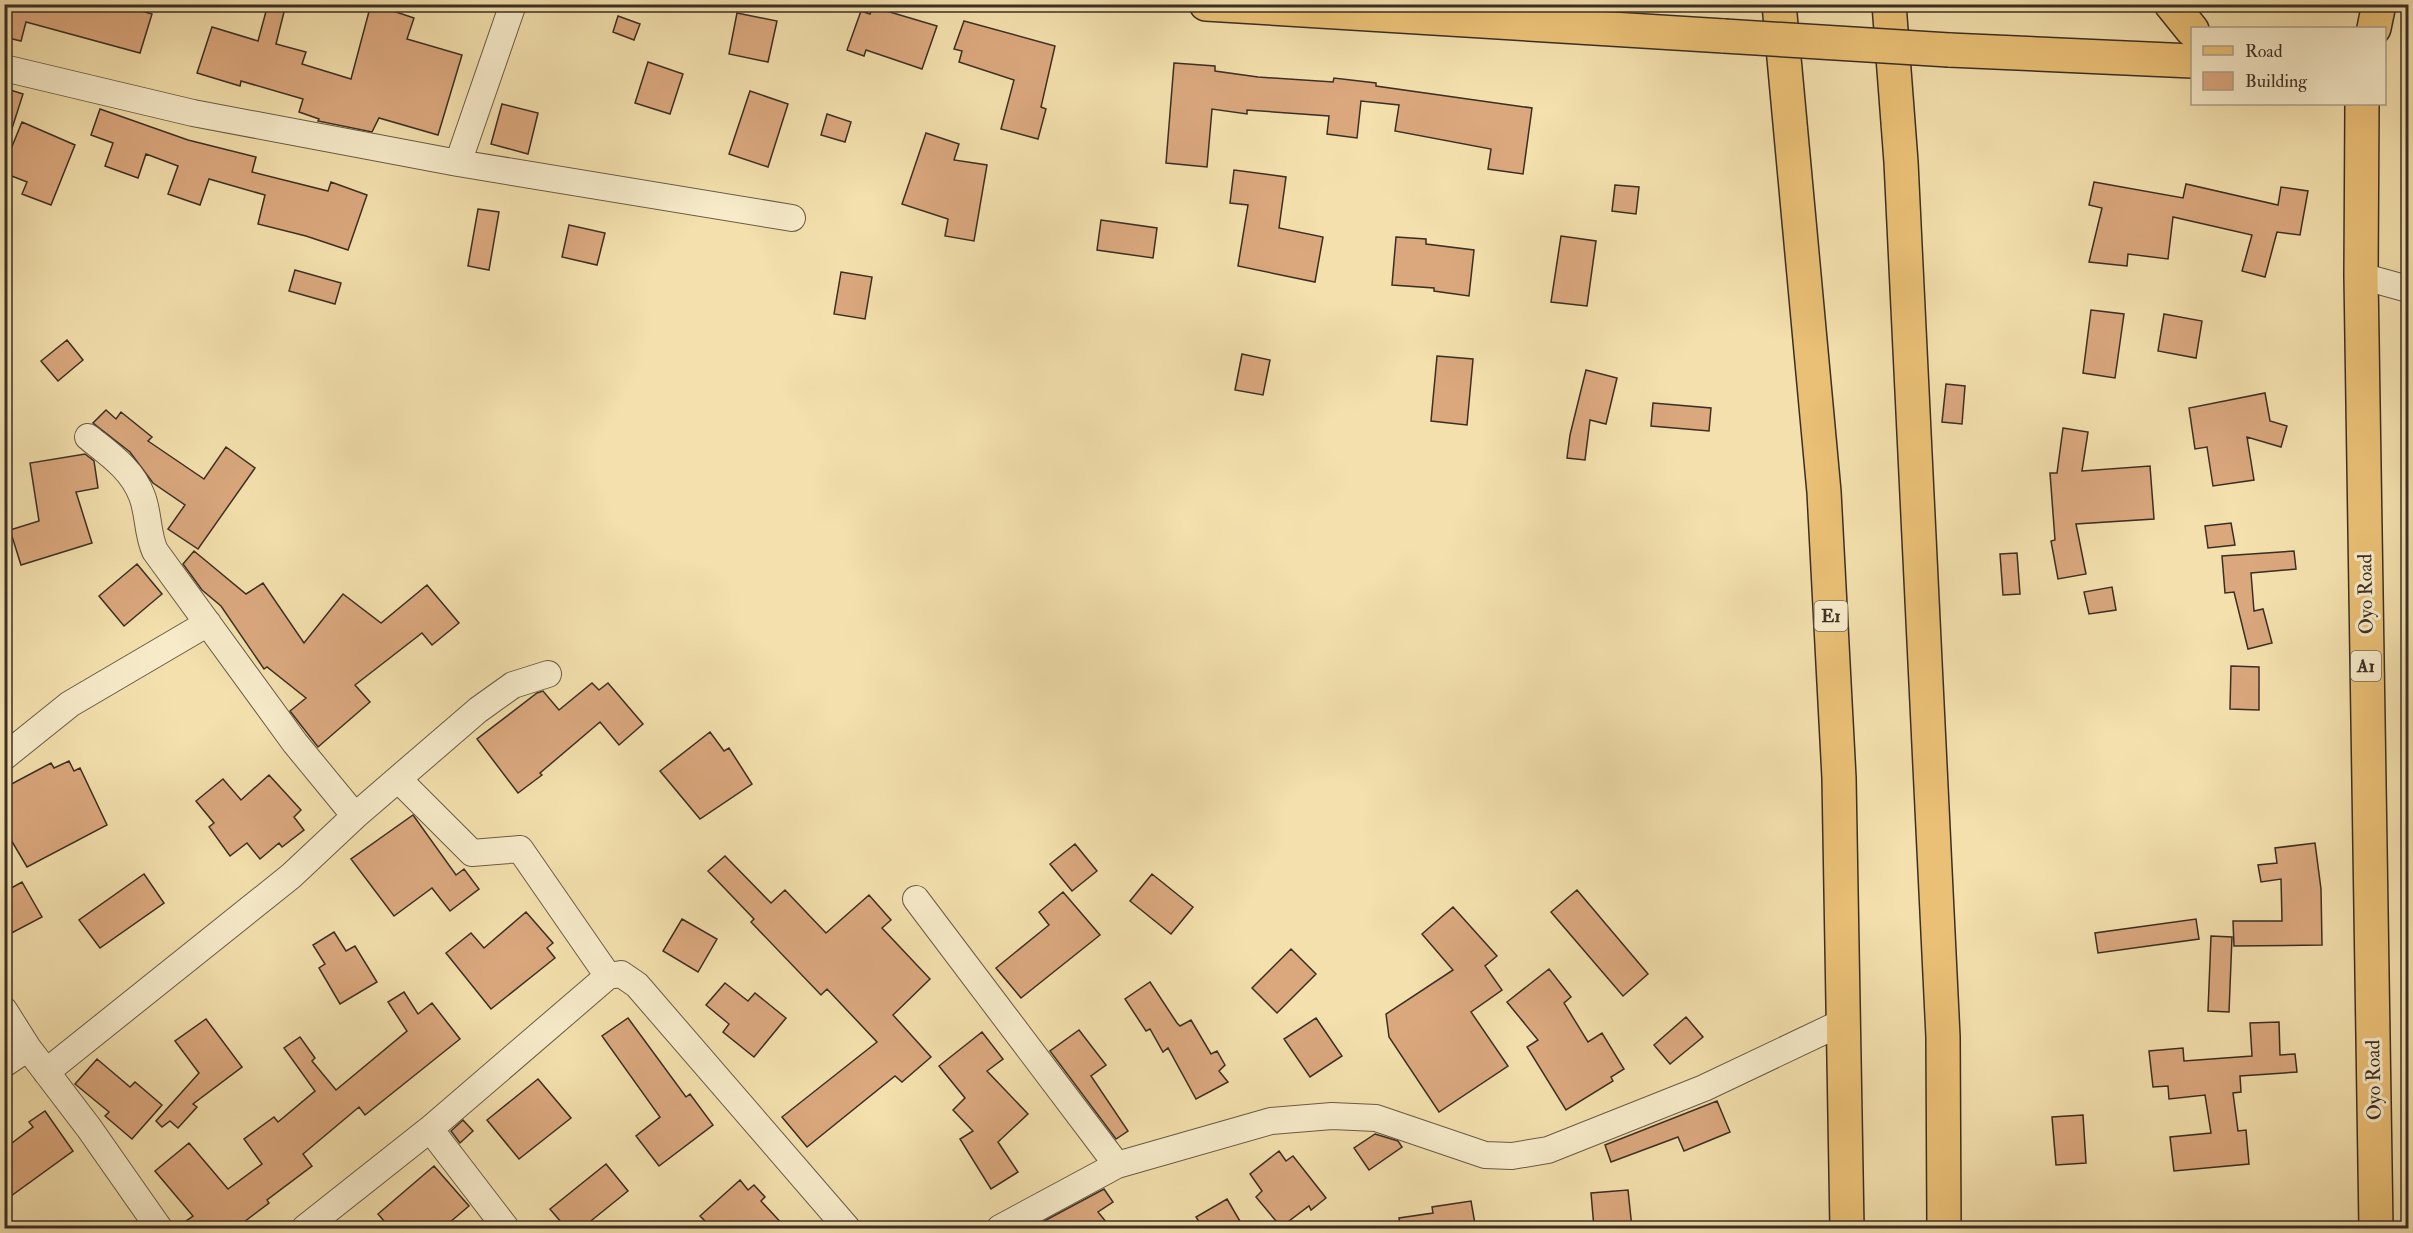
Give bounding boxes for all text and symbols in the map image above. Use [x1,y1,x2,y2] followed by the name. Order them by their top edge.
[2191,27,2386,105] legend
[2245,40,2283,63] text: Road
[2245,70,2308,93] text: Building
[2352,553,2379,635] street label: Oyo Road
[1814,601,1848,631] road number: E1
[2351,651,2381,681] road number: A1
[2360,1039,2387,1121] street label: Oyo Road

